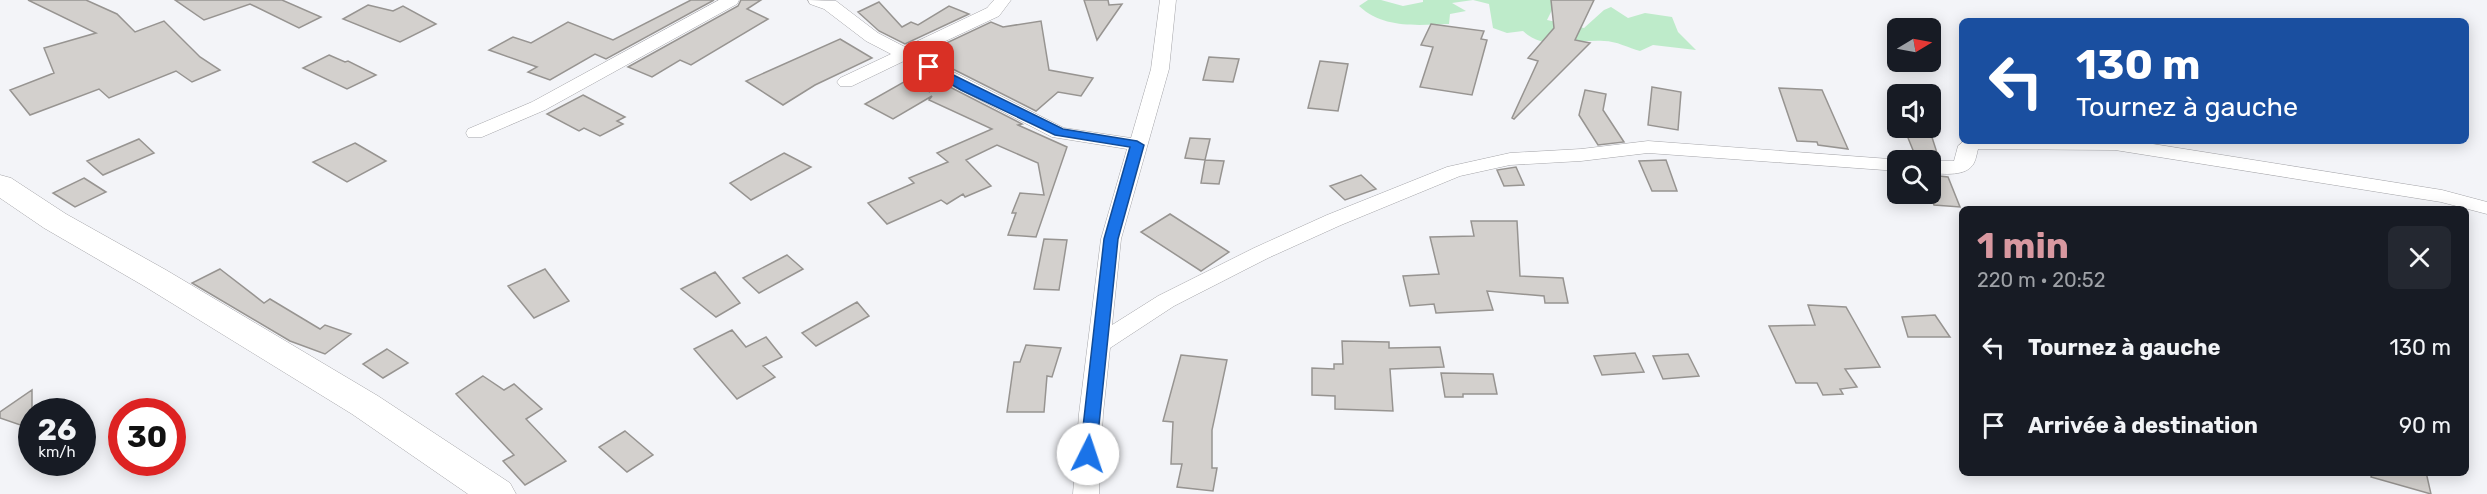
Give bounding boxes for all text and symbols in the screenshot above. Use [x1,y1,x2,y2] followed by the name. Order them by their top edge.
[1887,18,1941,72] north arrow
[1887,18,1941,204] map controls
[2076,40,2201,90] text: 130 m
[903,41,954,92] pin
[1977,42,2055,120] icon: left
[912,50,945,83] icon: arrive
[1887,84,1941,138] button: sound
[2076,91,2298,123] text: Tournez à gauche
[1887,150,1941,204] button: search
[1977,224,2069,267] text: 1 min
[2388,226,2451,289] button: close
[1977,268,2105,292] text: 220 m · 20:52
[1977,331,2010,364] icon: left
[2028,334,2221,361] text: Tournez à gauche
[2389,334,2451,361] text: 130 m
[108,398,186,476] speed limit sign: 30
[1977,409,2010,442] icon: arrive
[37,412,77,448] text: 26
[2028,412,2258,439] text: Arrivée à destination
[2399,412,2451,439] text: 90 m
[1056,422,1120,486] position arrow
[38,443,76,461] text: km/h

